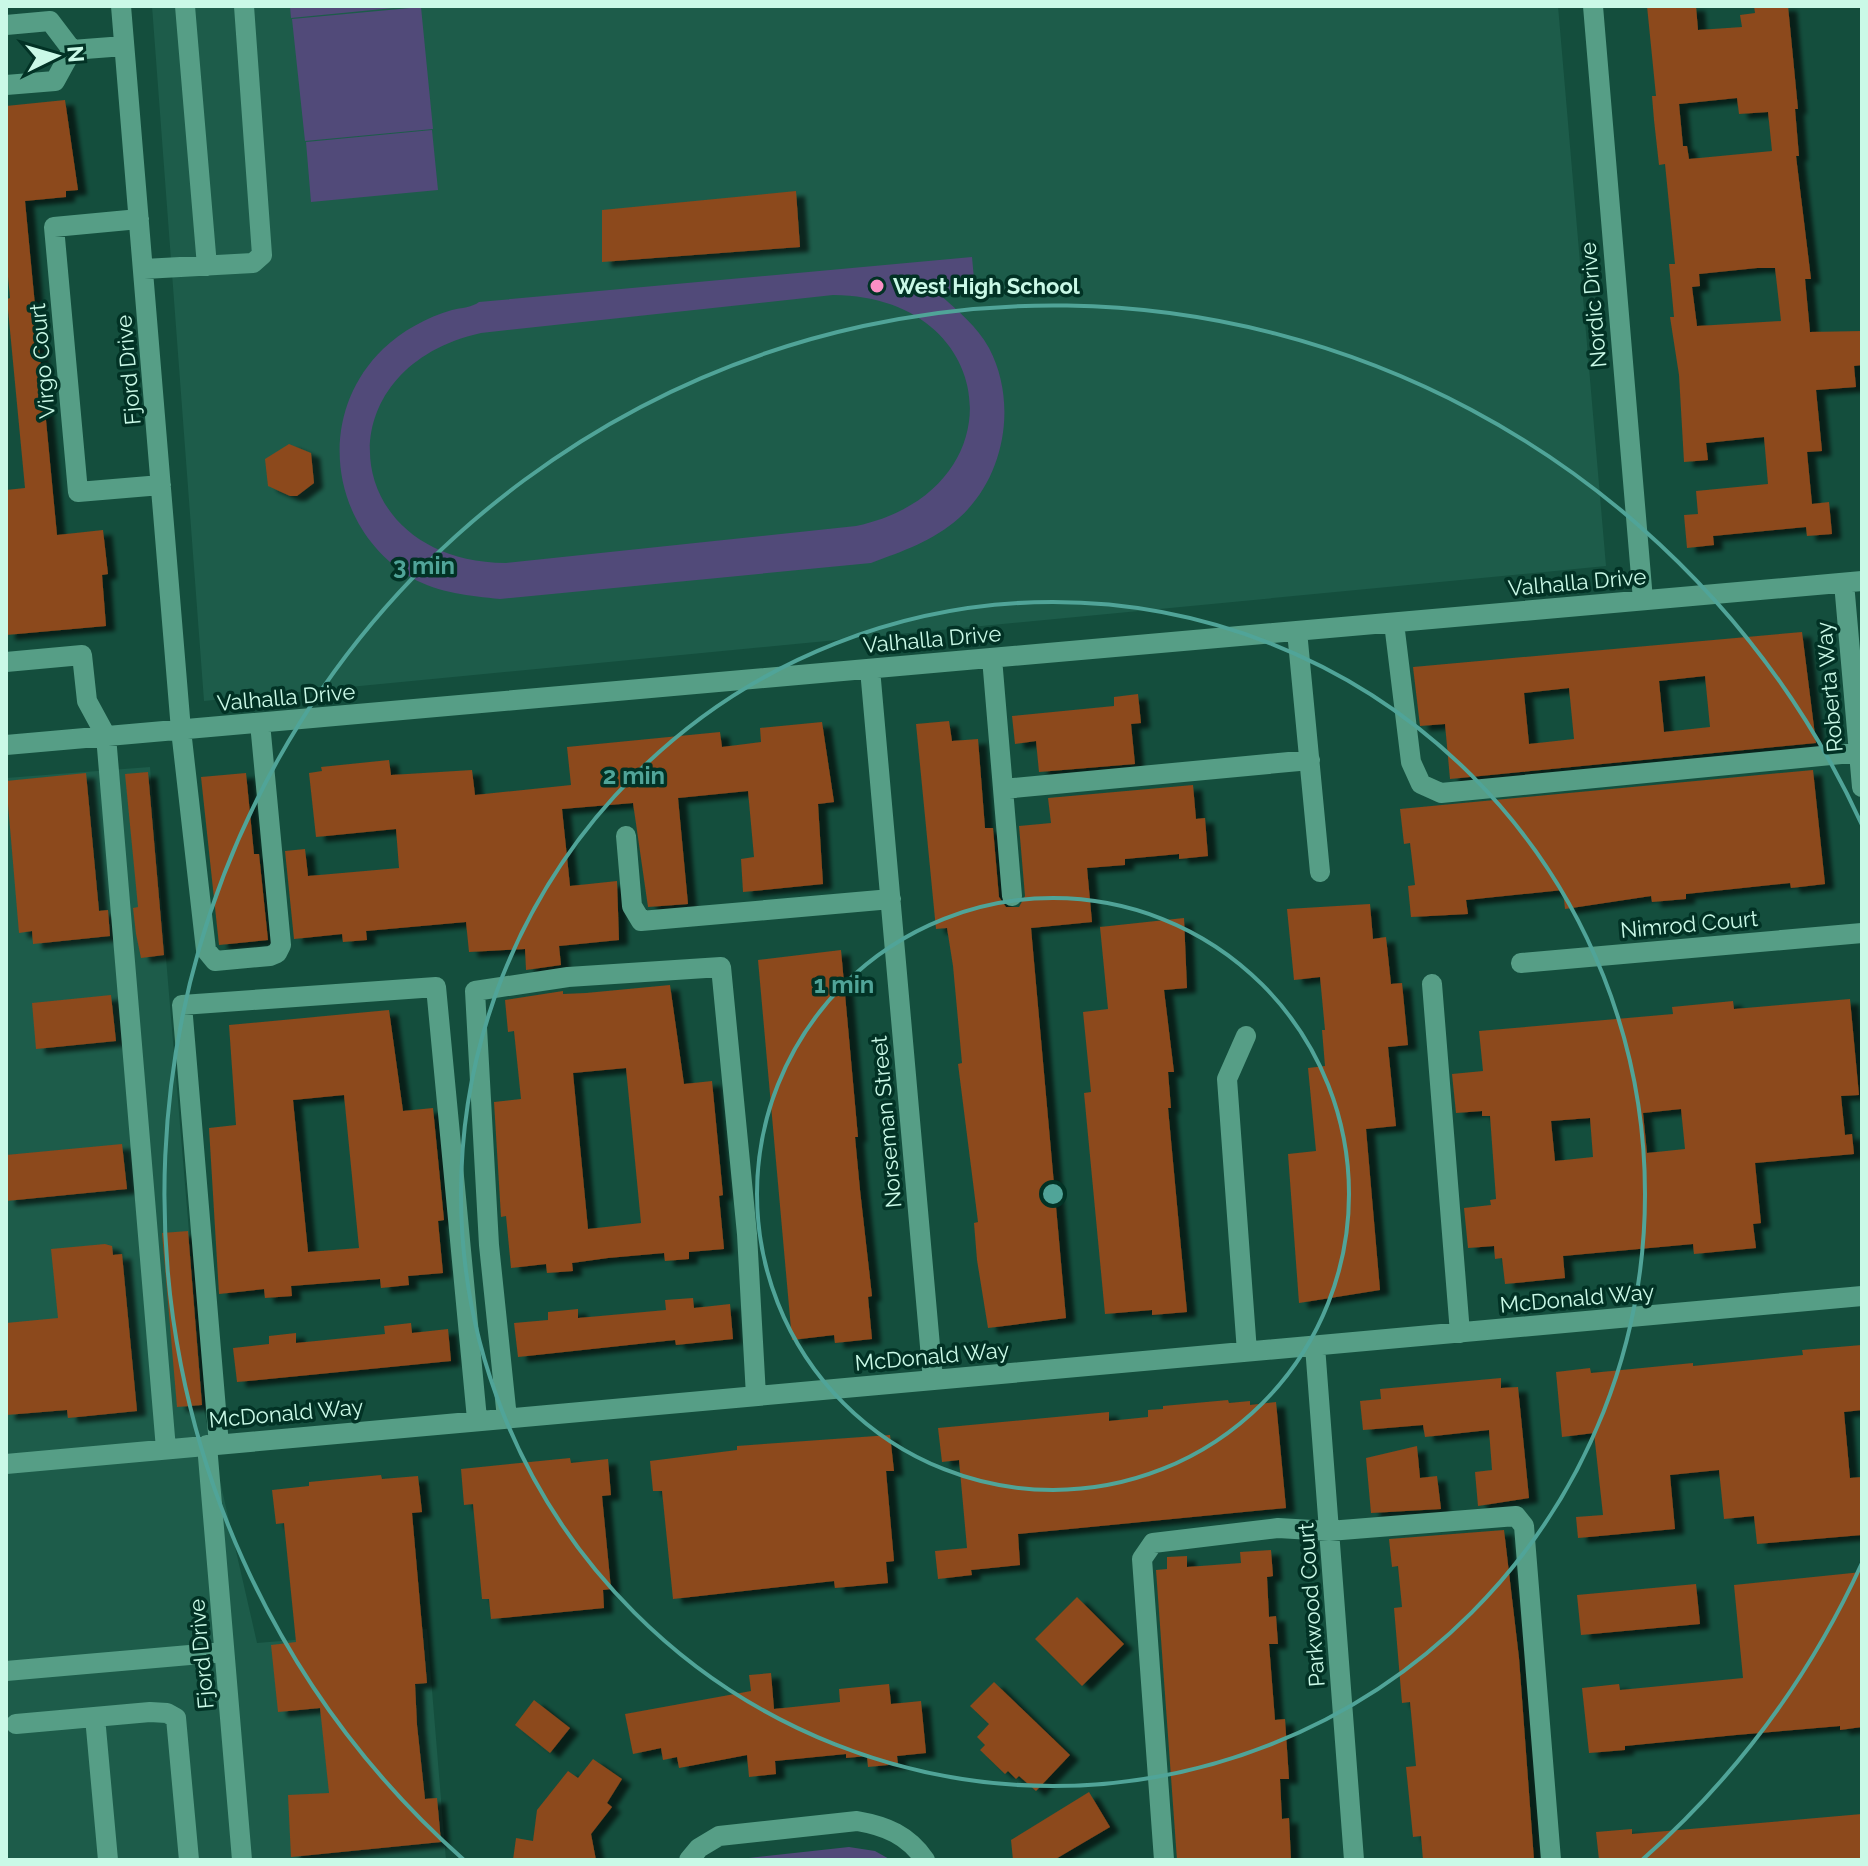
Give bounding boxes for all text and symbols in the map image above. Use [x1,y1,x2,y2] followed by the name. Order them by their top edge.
[16,16,96,96] north arrow
[62,45,90,64] text: N
[1575,241,1611,369] street label: Nordic Drive
[893,273,1081,299] place label: West High School
[868,277,886,295] marker: West High School
[24,302,60,420] street label: Virgo Court
[110,314,146,426] street label: Fjord Drive
[393,551,455,580] text: 3 min
[1507,563,1647,601] street label: Valhalla Drive
[862,620,1002,658] street label: Valhalla Drive
[1810,621,1848,753] street label: Roberta Way
[216,678,356,716] street label: Valhalla Drive
[603,761,665,790] text: 2 min
[1619,905,1760,943] street label: Nimrod Court
[814,970,874,999] text: 1 min
[865,1034,906,1209] street label: Norseman Street
[1039,1180,1067,1208] centre of rings
[1499,1278,1655,1318] street label: McDonald Way
[854,1336,1010,1376] street label: McDonald Way
[208,1393,364,1433] street label: McDonald Way
[1292,1522,1330,1688] street label: Parkwood Court
[183,1598,219,1710] street label: Fjord Drive

